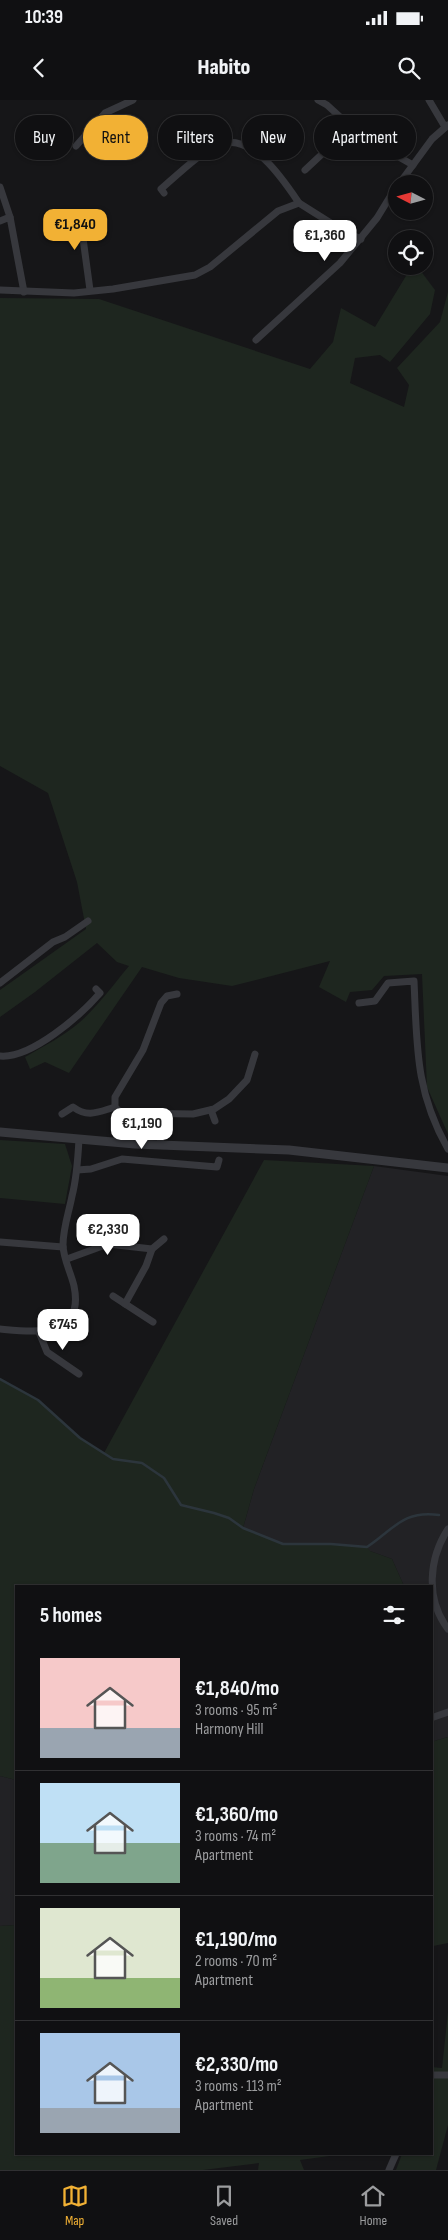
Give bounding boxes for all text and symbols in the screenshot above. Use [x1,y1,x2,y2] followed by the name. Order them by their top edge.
[25,6,63,29] text: 10:39
[25,54,53,82] icon: back
[198,54,250,81] text: Habito
[395,54,423,82] icon: search
[15,115,73,160] chip: Buy
[83,115,148,160] chip: Rent
[158,115,232,160] chip: Filters
[242,115,304,160] chip: New
[314,115,416,160] chip: Apartment
[388,175,432,220] north arrow
[388,175,433,275] map controls
[34,208,116,251] pin: €1,840
[54,215,96,234] text: €1,840
[284,220,366,262] pin: €1,360
[305,226,345,245] text: €1,360
[388,230,433,275] button: locate
[101,1108,183,1150] pin: €1,190
[122,1114,162,1133] text: €1,190
[67,1214,149,1256] pin: €2,330
[87,1220,129,1239] text: €2,330
[33,1308,93,1351] pin: €745
[48,1315,78,1334] text: €745
[380,1601,408,1629] icon: filters
[40,1603,102,1628] text: 5 homes
[195,1676,279,1701] text: €1,840/mo
[80,1678,140,1738] icon: home
[195,1701,277,1720] text: 3 rooms · 95 m²
[195,1720,263,1739] text: Harmony Hill
[195,1802,278,1827] text: €1,360/mo
[80,1803,140,1863] icon: home
[195,1827,276,1846] text: 3 rooms · 74 m²
[195,1846,253,1865] text: Apartment
[195,1927,277,1952] text: €1,190/mo
[80,1928,140,1988] icon: home
[195,1952,277,1971] text: 2 rooms · 70 m²
[195,1971,253,1990] text: Apartment
[195,2052,278,2077] text: €2,330/mo
[80,2053,140,2113] icon: home
[195,2077,282,2096] text: 3 rooms · 113 m²
[195,2096,253,2115] text: Apartment
[61,2182,89,2229] tab: Map
[210,2182,238,2229] tab: Saved
[359,2182,387,2229] tab: Home

